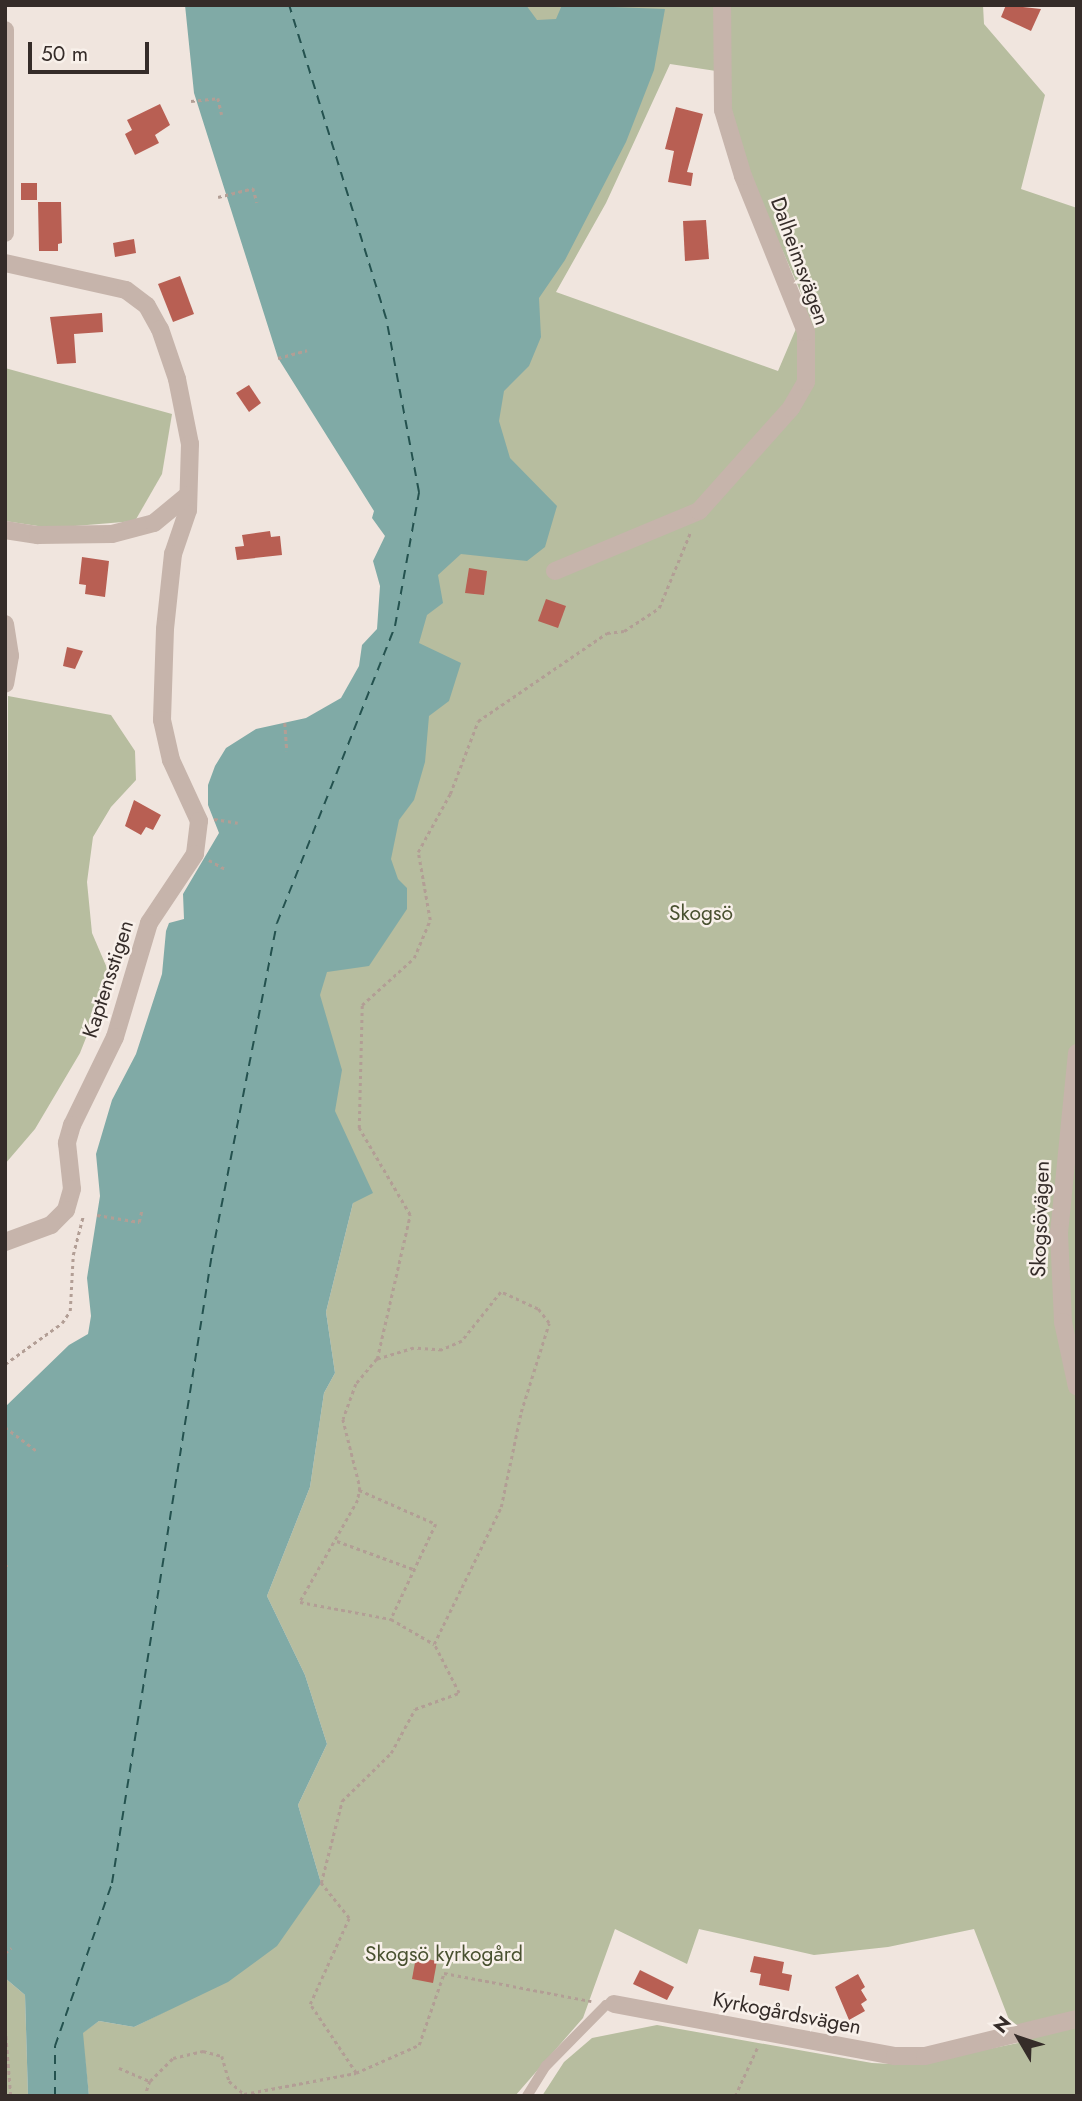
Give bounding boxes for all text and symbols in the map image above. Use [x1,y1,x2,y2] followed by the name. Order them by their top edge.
[32,28,152,72] scale bar
[41,39,88,69] text: 50 m
[765,194,835,328] street label: Dalheimsvägen
[669,900,733,926] park label: Skogsö
[77,917,139,1041] street label: Kaptensstigen
[1025,1160,1055,1278] street label: Skogsövägen
[365,1941,523,1967] park label: Skogsö kyrkogård
[711,1986,863,2040] street label: Kyrkogårdsvägen
[984,2003,1054,2073] north arrow
[987,2010,1018,2039] text: N

